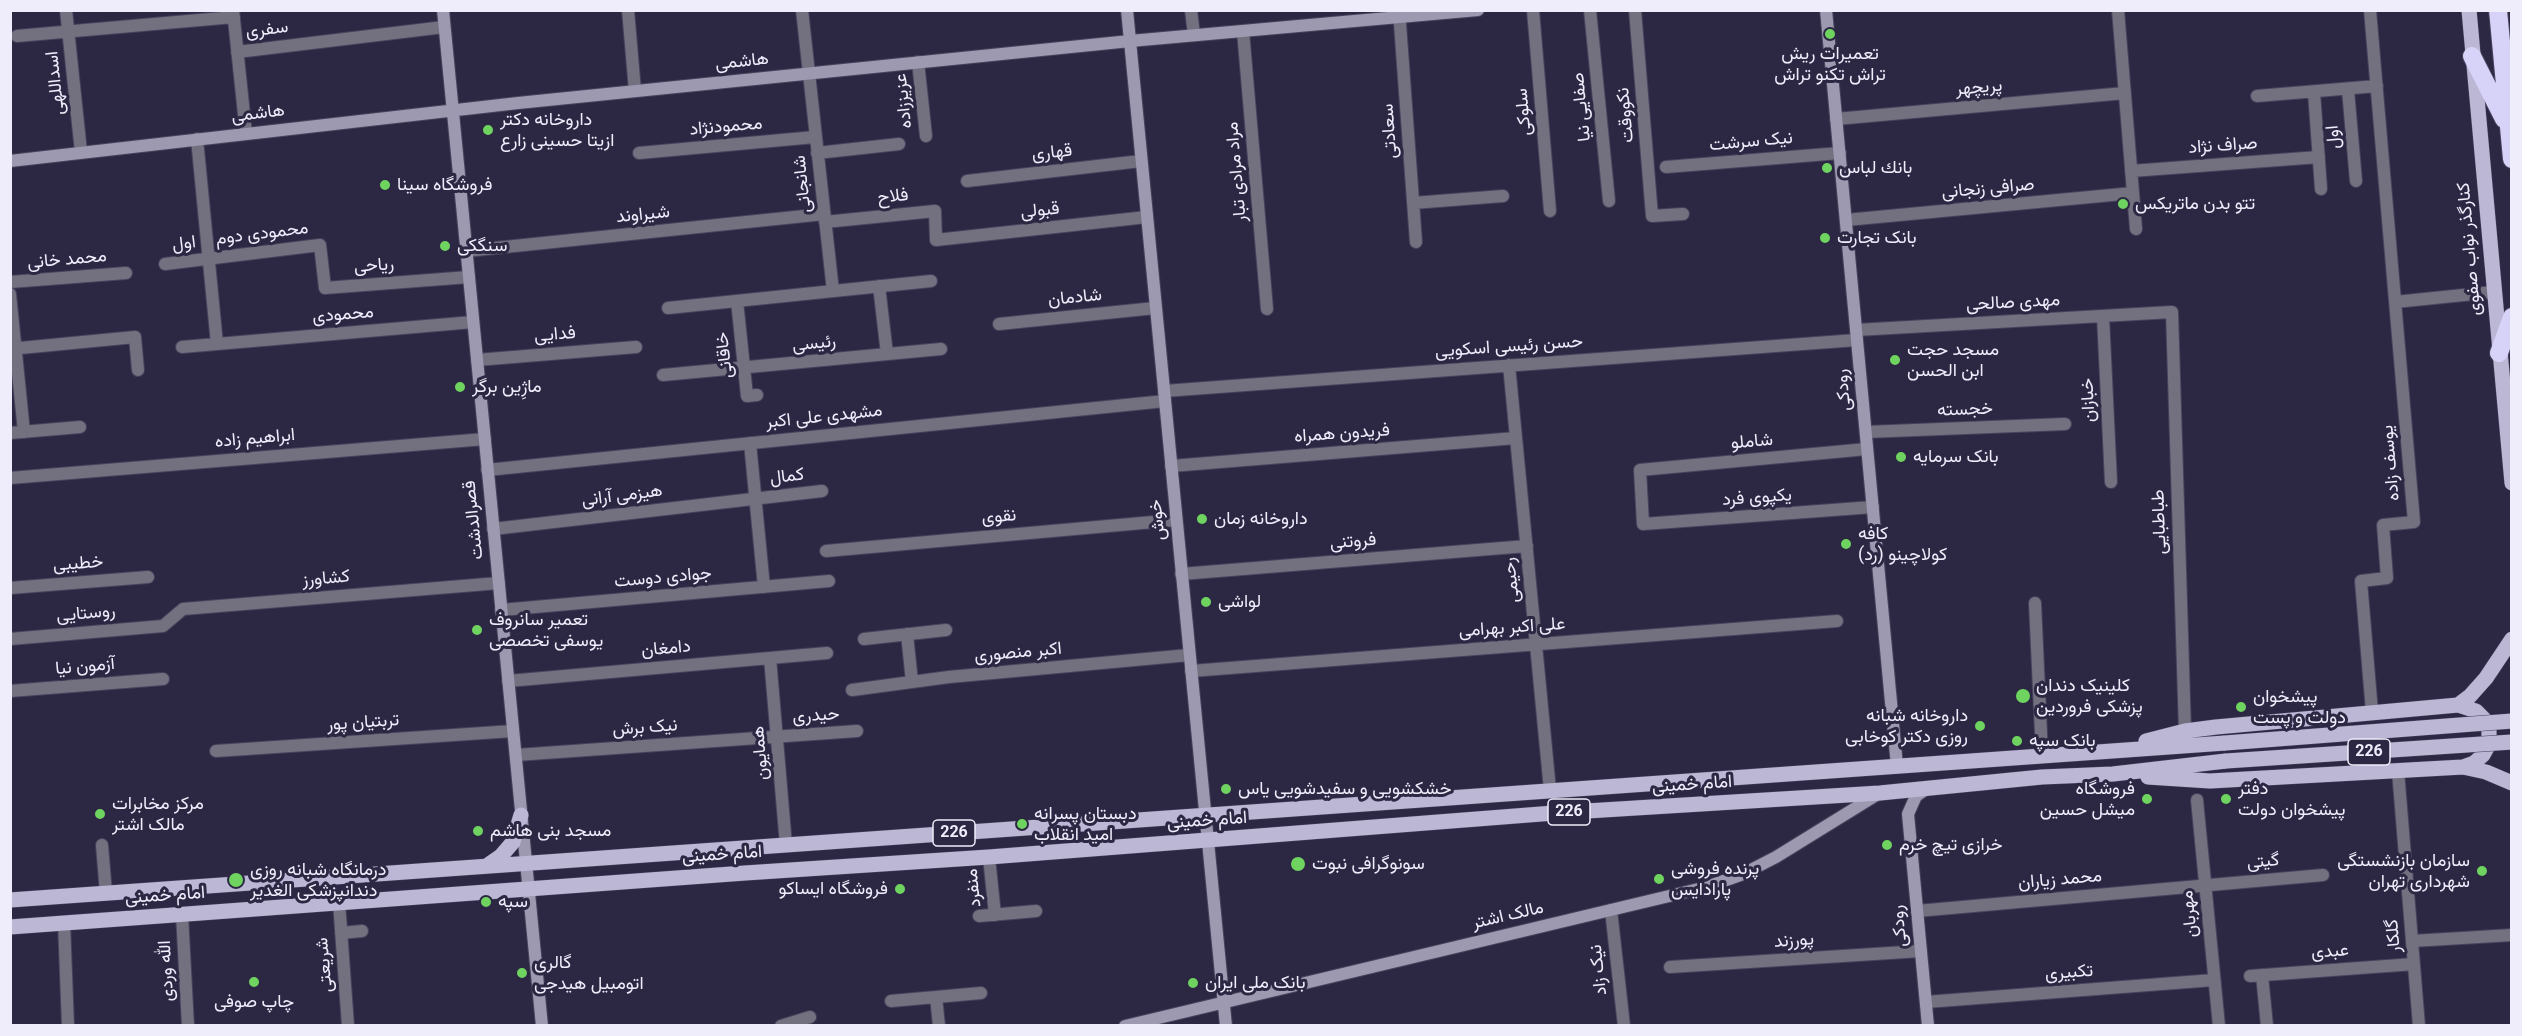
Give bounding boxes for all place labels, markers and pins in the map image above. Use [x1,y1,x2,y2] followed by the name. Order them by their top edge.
[1823,27,1837,41] marker: تعمیرات ریش تراش تکنو تراش
[1774,43,1886,86] place label: تعمیرات ریش تراش تکنو تراش
[500,109,614,152] place label: داروخانه دکتر ازیتا حسینی زارع
[481,123,495,137] marker: داروخانه دکتر ازیتا حسینی زارع
[1839,157,1912,179] place label: بانك لباس
[1820,161,1834,175] marker: بانك لباس
[397,174,492,196] place label: فروشگاه سینا
[378,178,392,192] marker: فروشگاه سینا
[2135,193,2255,215] place label: تتو بدن ماتریکس
[2116,197,2130,211] marker: تتو بدن ماتریکس
[1837,227,1917,249] place label: بانک تجارت
[1818,231,1832,245] marker: بانک تجارت
[457,235,507,257] place label: سنگکی
[438,239,452,253] marker: سنگکی
[1907,339,1999,382] place label: مسجد حجت ابن الحسن
[1888,353,1902,367] marker: مسجد حجت ابن الحسن
[472,376,542,398] place label: ماژِین برگر
[453,380,467,394] marker: ماژِین برگر
[1913,446,1999,468] place label: بانک سرمایه
[1894,450,1908,464] marker: بانک سرمایه
[1214,508,1308,530] place label: داروخانه زمان
[1195,512,1209,526] marker: داروخانه زمان
[1858,523,1947,566] place label: کافه کولاچینو (رد)
[1839,537,1853,551] marker: کافه کولاچینو (رد)
[1218,591,1261,613] place label: لواشی
[1199,595,1213,609] marker: لواشی
[489,609,603,652] place label: تعمیر سانروف یوسفی تخصصی
[470,623,484,637] marker: تعمیر سانروف یوسفی تخصصی
[2036,675,2143,718] place label: کلینیک دندان پزشکی فروردین
[2253,686,2346,728] place label: پیشخوان دولت و پست
[2014,687,2032,705] marker: کلینیک دندان پزشکی فروردین
[2234,700,2248,714] marker: پیشخوان دولت و پست
[1845,705,1968,748] place label: داروخانه شبانه روزی دکتر کوخابی
[1973,719,1987,733] marker: داروخانه شبانه روزی دکتر کوخابی
[2029,730,2096,752] place label: بانک سپه
[2010,734,2024,748] marker: بانک سپه
[1238,778,1452,800] place label: خشکشویی و سفیدشویی یاس
[2040,778,2135,820] place label: فروشگاه میشل حسین
[2238,778,2346,820] place label: دفتر پیشخوان دولت
[1219,782,1233,796] marker: خشکشویی و سفیدشویی یاس
[2140,792,2154,806] marker: فروشگاه میشل حسین
[2219,792,2233,806] marker: دفتر پیشخوان دولت
[112,793,204,836] place label: مرکز مخابرات مالک اشتر
[1034,803,1137,846] place label: دبستان پسرانه امید انقلاب
[93,807,107,821] marker: مرکز مخابرات مالک اشتر
[1015,817,1029,831] marker: دبستان پسرانه امید انقلاب
[490,820,611,842] place label: مسجد بنی هاشم
[471,824,485,838] marker: مسجد بنی هاشم
[1899,834,2002,856] place label: خرازی تیچ خرم
[1880,838,1894,852] marker: خرازی تیچ خرم
[2337,850,2470,892] place label: سازمان بازنشستگی شهرداری تهران
[1312,853,1425,875] place label: سونوگرافی نبوت
[1289,855,1307,873] marker: سونوگرافی نبوت
[1671,858,1759,900] place label: پرنده فروشی پارادایس
[250,859,386,902] place label: درمانگاه شبانه روزی دندانپزشکی الغدیر
[2475,864,2489,878] marker: سازمان بازنشستگی شهرداری تهران
[227,871,245,889] marker: درمانگاه شبانه روزی دندانپزشکی الغدیر
[1652,872,1666,886] marker: پرنده فروشی پارادایس
[778,878,888,900] place label: فروشگاه ایساکو
[893,882,907,896] marker: فروشگاه ایساکو
[498,891,528,913] place label: سپه
[479,895,493,909] marker: سپه
[534,952,644,994] place label: گالرى اتومبیل هیدجى
[515,966,529,980] marker: گالرى اتومبیل هیدجى
[1205,972,1306,994] place label: بانک ملی ایران
[247,975,261,989] marker: چاپ صوفی
[1186,976,1200,990] marker: بانک ملی ایران
[214,991,294,1013] place label: چاپ صوفی

